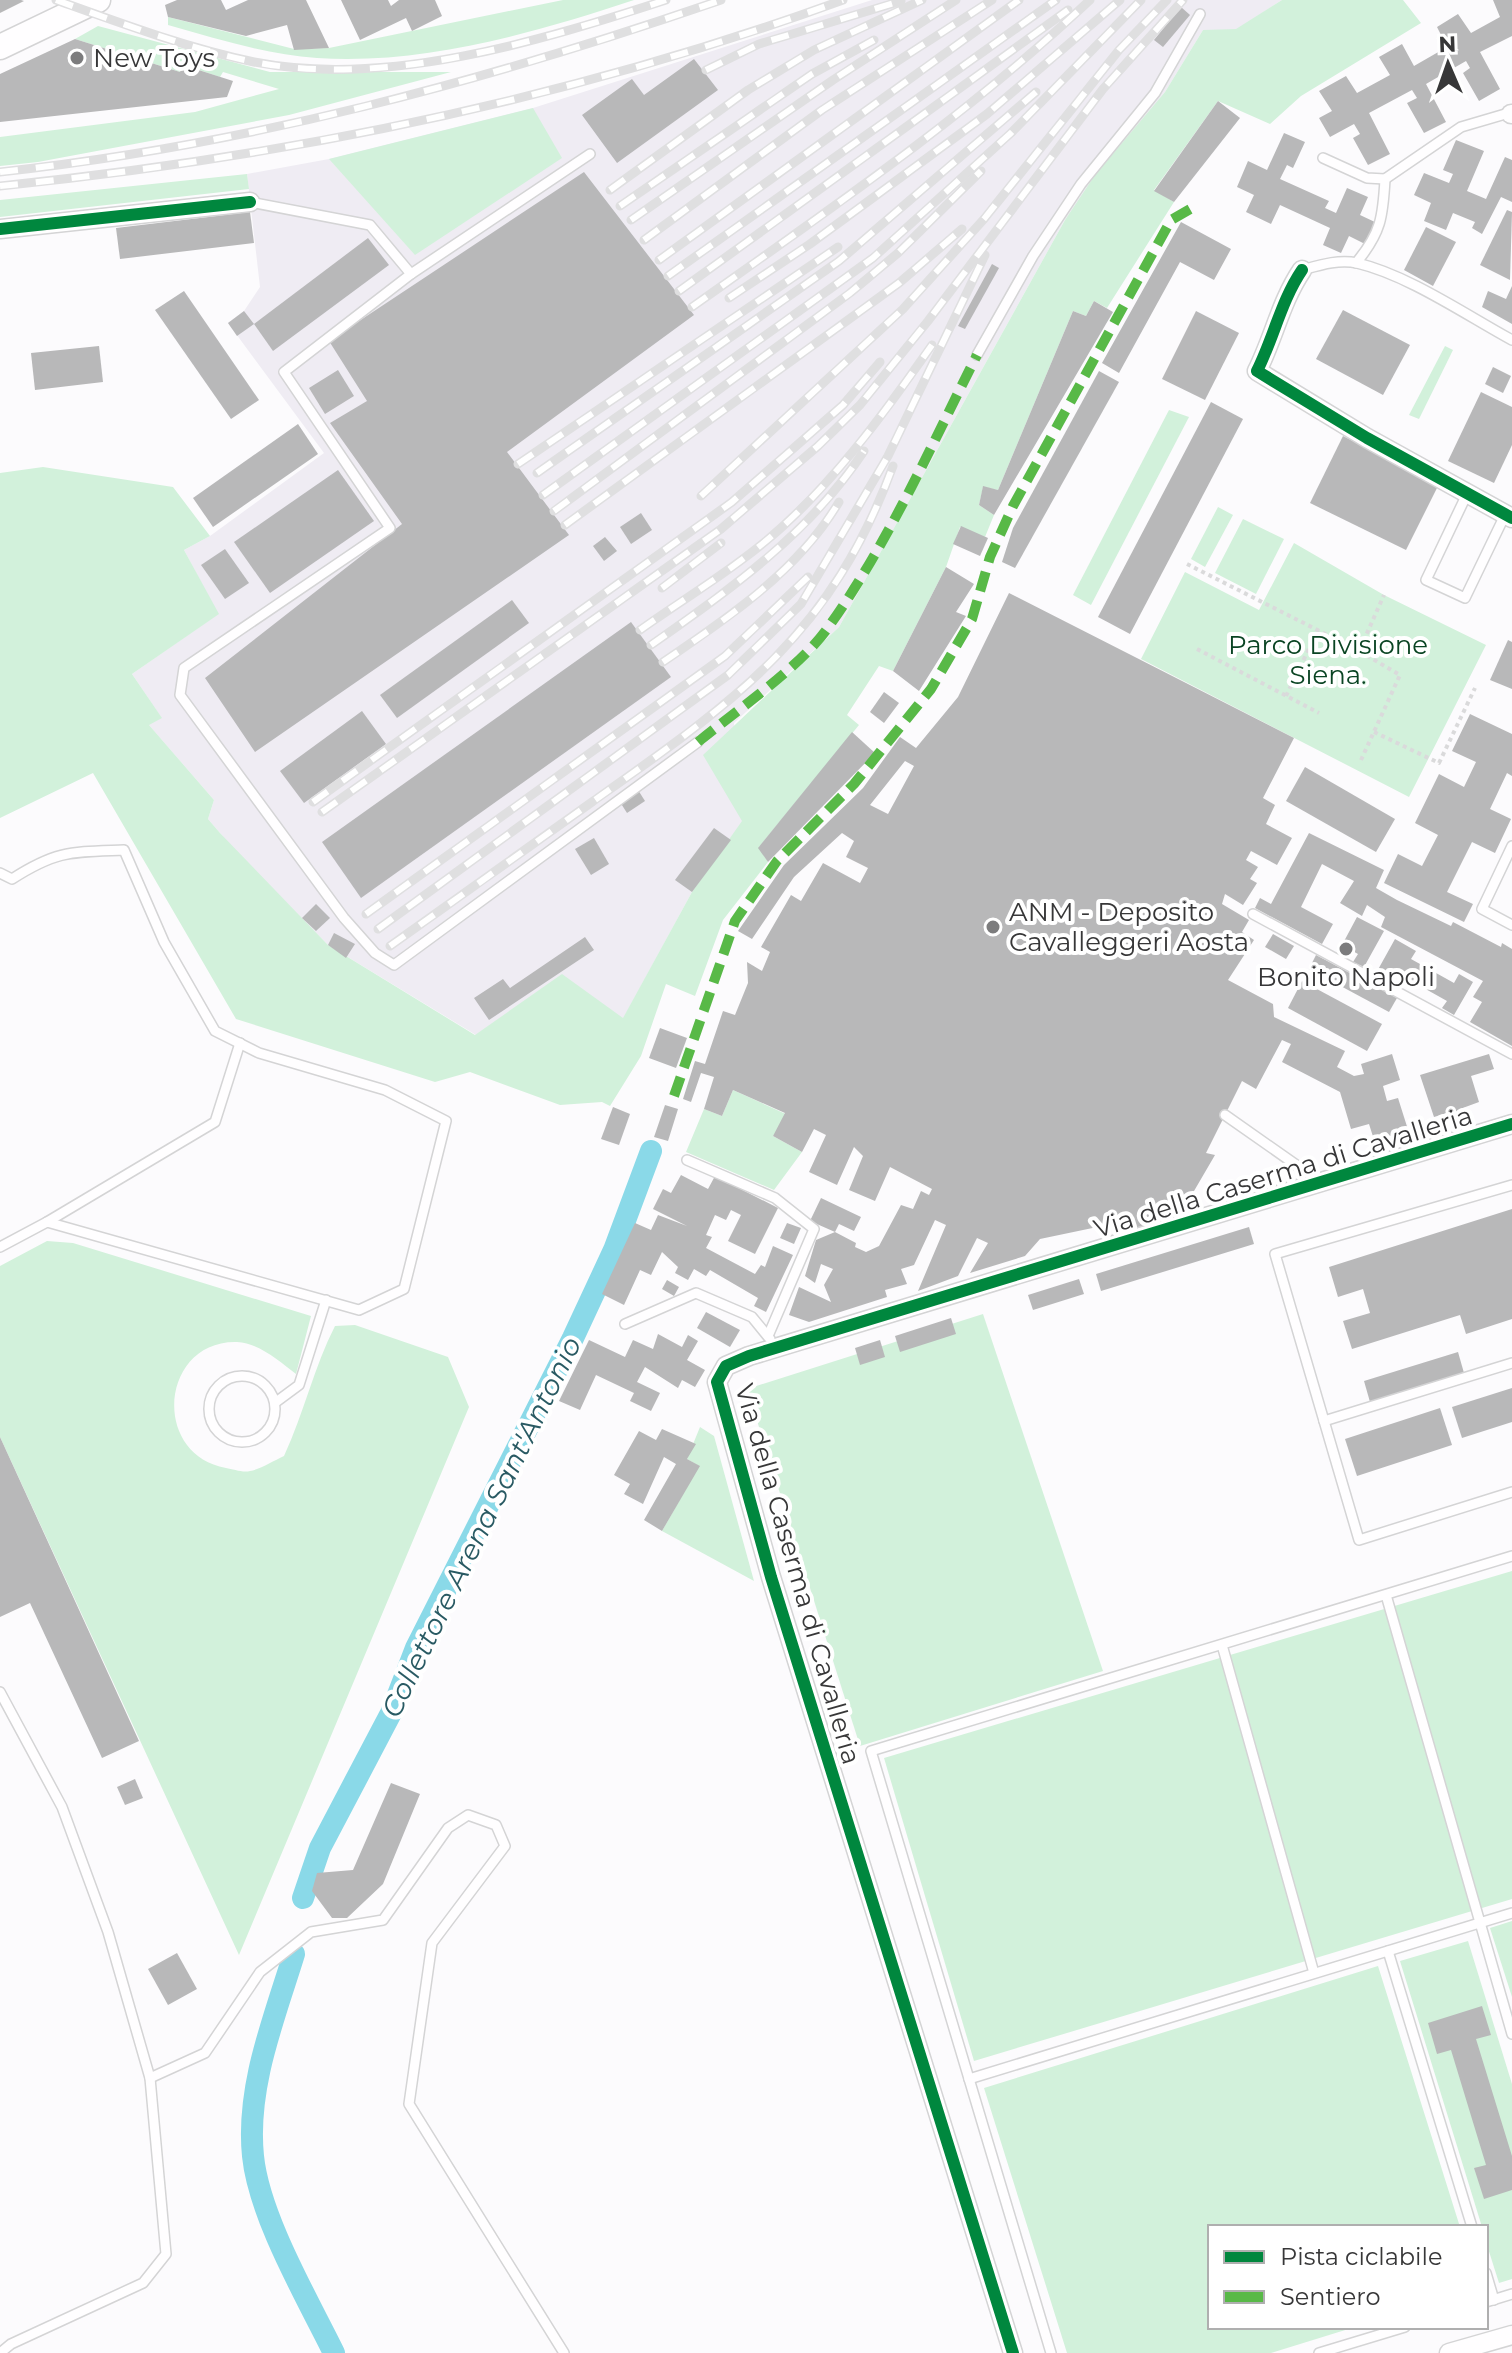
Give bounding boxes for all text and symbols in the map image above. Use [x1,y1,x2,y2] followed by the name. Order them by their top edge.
[1408,24,1488,104] north arrow
[1438,31,1457,58] text: N
[93,42,215,74] place label: New Toys
[68,49,86,67] marker: New Toys
[1228,629,1428,691] park label: Parco Divisione Siena.
[1009,896,1249,958] place label: ANM - Deposito Cavalleggeri Aosta
[984,918,1002,936] marker: ANM - Deposito Cavalleggeri Aosta
[1337,940,1355,958] marker: Bonito Napoli
[1257,961,1435,993] place label: Bonito Napoli
[1090,1099,1476,1245] street label: Via della Caserma di Cavalleria
[374,1331,588,1723] water label: Collettore Arena Sant'Antonio
[728,1380,868,1768] street label: Via della Caserma di Cavalleria
[1208,2225,1488,2329] legend
[1280,2242,1443,2271] text: Pista ciclabile
[1280,2282,1381,2311] text: Sentiero

